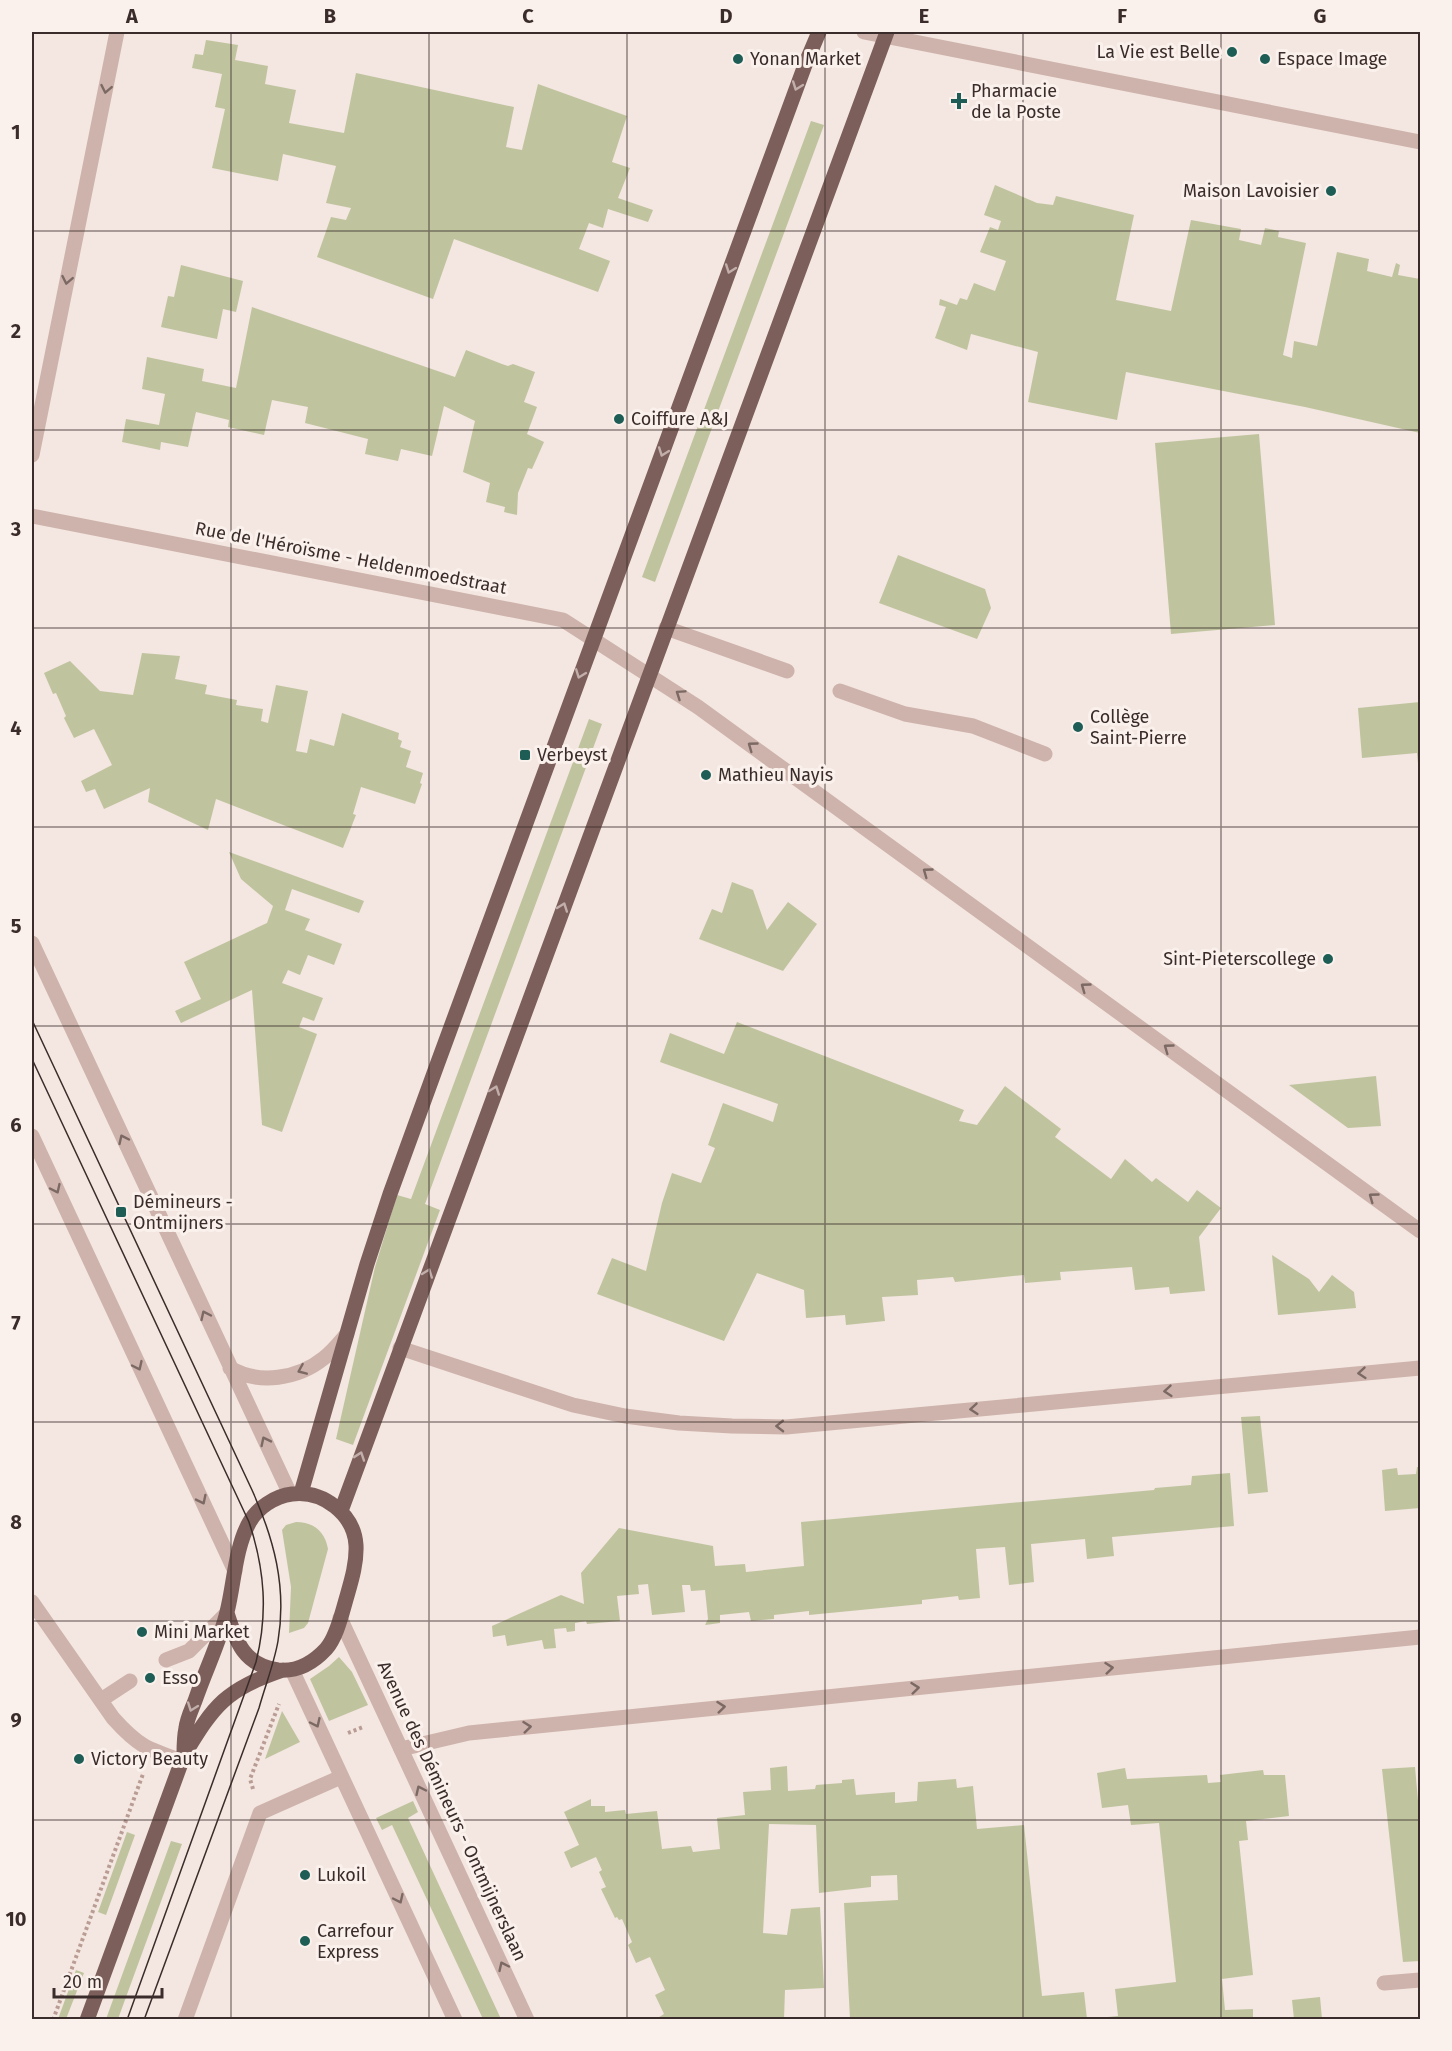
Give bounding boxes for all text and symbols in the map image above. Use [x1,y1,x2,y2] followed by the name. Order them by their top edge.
[125,4,139,28] text: A
[324,4,336,28] text: B
[522,4,534,28] text: C
[719,4,733,28] text: D
[919,4,929,28] text: E
[1117,4,1127,28] text: F
[1314,4,1326,28] text: G
[1096,41,1220,63] place label: La Vie est Belle
[1225,45,1239,59] marker: La Vie est Belle
[750,48,862,70] place label: Yonan Market
[1277,48,1387,70] place label: Espace Image
[731,52,745,66] marker: Yonan Market
[1258,52,1272,66] marker: Espace Image
[792,80,805,91] one-way arrow
[971,80,1061,123] place label: Pharmacie de la Poste
[100,84,113,94] one-way arrow
[952,94,966,108] marker: Pharmacie de la Poste
[11,120,21,144] text: 1
[1183,180,1319,202] place label: Maison Lavoisier
[1324,184,1338,198] marker: Maison Lavoisier
[725,263,738,274] one-way arrow
[61,275,74,285] one-way arrow
[11,319,21,343] text: 2
[631,408,729,430] place label: Coiffure A&J
[612,412,626,426] marker: Coiffure A&J
[658,446,670,457] one-way arrow
[10,517,21,541] text: 3
[193,517,509,599] street label: Rue de l'Héroïsme - Heldenmoedstraat
[575,668,587,679] one-way arrow
[675,690,686,701] one-way arrow
[1090,706,1187,749] place label: Collège Saint-Pierre
[10,716,22,740] text: 4
[1071,720,1085,734] marker: Collège Saint-Pierre
[748,742,759,753] one-way arrow
[537,744,608,766] place label: Verbeyst
[518,748,532,762] marker: Verbeyst
[718,764,833,786] place label: Mathieu Nayis
[699,768,713,782] marker: Mathieu Nayis
[923,868,934,879] one-way arrow
[556,902,568,913] one-way arrow
[11,914,22,938] text: 5
[1163,948,1316,970] place label: Sint-Pieterscollege
[1321,952,1335,966] marker: Sint-Pieterscollege
[1080,983,1091,994] one-way arrow
[1163,1044,1174,1055] one-way arrow
[488,1085,501,1096] one-way arrow
[10,1113,22,1137] text: 6
[118,1134,130,1145] one-way arrow
[49,1182,61,1193] one-way arrow
[133,1191,233,1234] place label: Démineurs - Ontmijners
[1369,1193,1380,1204] one-way arrow
[114,1205,128,1219] marker: Démineurs - Ontmijners
[420,1268,433,1279] one-way arrow
[11,1311,21,1335] text: 7
[201,1311,213,1322] one-way arrow
[131,1359,143,1370] one-way arrow
[298,1363,309,1375] one-way arrow
[1358,1366,1367,1379] one-way arrow
[1164,1384,1173,1397] one-way arrow
[969,1402,978,1415] one-way arrow
[775,1420,784,1433] one-way arrow
[261,1436,273,1447] one-way arrow
[353,1451,366,1462] one-way arrow
[194,1493,206,1504] one-way arrow
[10,1510,22,1534] text: 8
[154,1621,250,1643] place label: Mini Market
[135,1625,149,1639] marker: Mini Market
[373,1657,531,1965] street label: Avenue des Démineurs - Ontmijnerslaan
[1105,1662,1114,1675] one-way arrow
[162,1667,199,1689] place label: Esso
[143,1671,157,1685] marker: Esso
[911,1682,920,1695] one-way arrow
[717,1701,726,1714] one-way arrow
[187,1702,200,1712] one-way arrow
[10,1708,22,1732] text: 9
[309,1716,321,1727] one-way arrow
[523,1721,532,1734] one-way arrow
[91,1748,208,1770] place label: Victory Beauty
[72,1752,86,1766] marker: Victory Beauty
[416,1785,428,1796] one-way arrow
[317,1864,366,1886] place label: Lukoil
[298,1868,312,1882] marker: Lukoil
[391,1893,403,1904] one-way arrow
[6,1907,26,1931] text: 10
[317,1920,394,1963] place label: Carrefour Express
[298,1934,312,1948] marker: Carrefour Express
[54,1961,162,1999] scale bar
[498,1962,510,1973] one-way arrow
[63,1971,102,1993] text: 20 m

